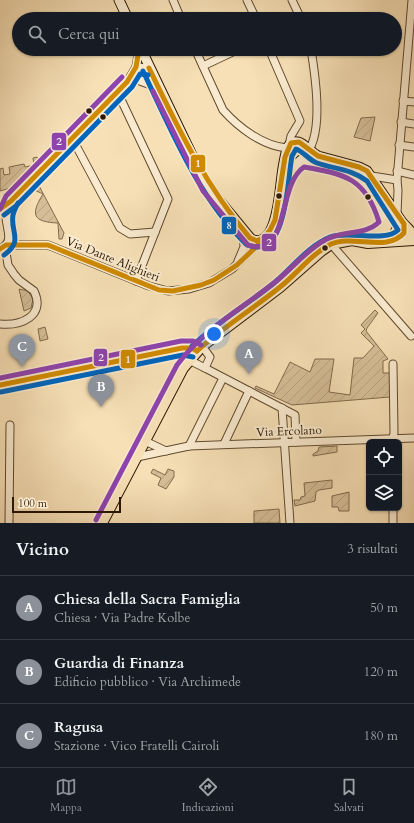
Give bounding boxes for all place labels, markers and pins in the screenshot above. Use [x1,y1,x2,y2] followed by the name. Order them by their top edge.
[84,106,94,116] unlabelled marker
[98,112,108,122] unlabelled marker
[274,191,284,201] unlabelled marker
[363,192,373,202] unlabelled marker
[320,243,330,253] unlabelled marker
[9,334,35,367] pin: C
[236,341,262,374] pin: A
[88,374,114,407] pin: B

